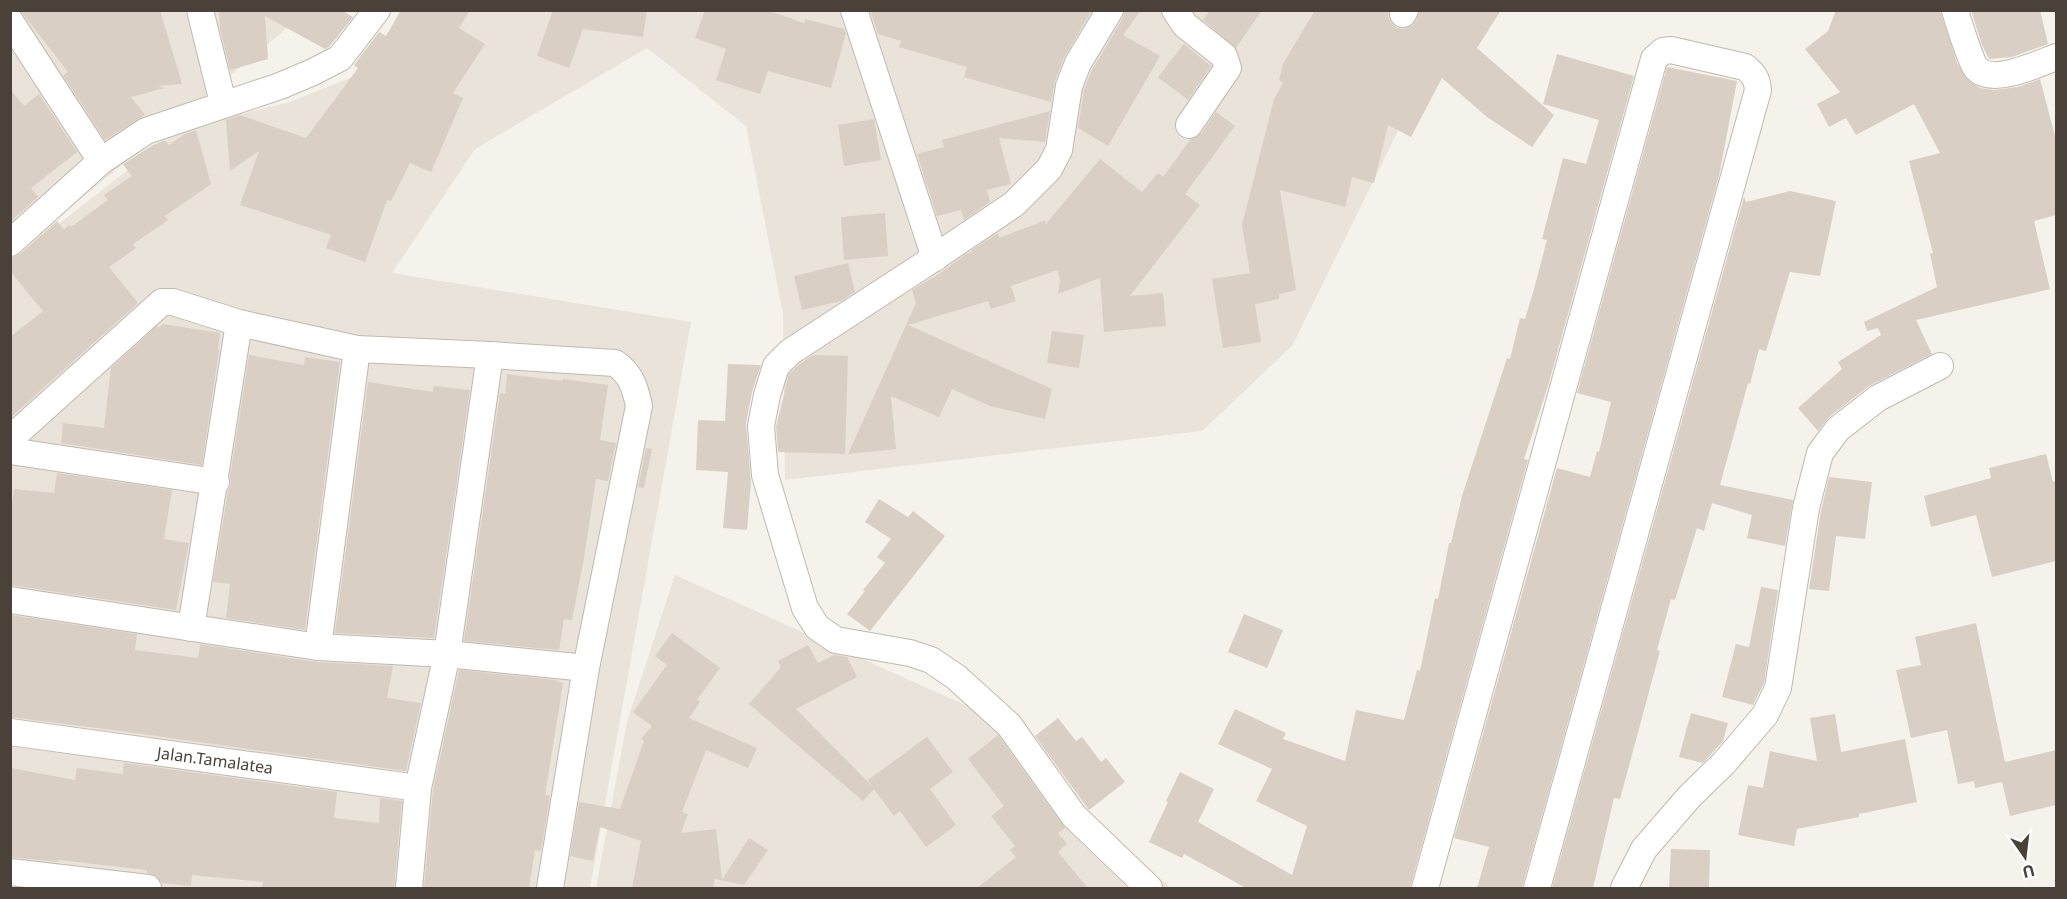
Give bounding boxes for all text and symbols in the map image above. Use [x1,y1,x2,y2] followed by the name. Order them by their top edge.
[154,741,275,779] street label: Jalan.Tamalatea
[1995,827,2055,887] north arrow
[2020,859,2037,884] text: U

